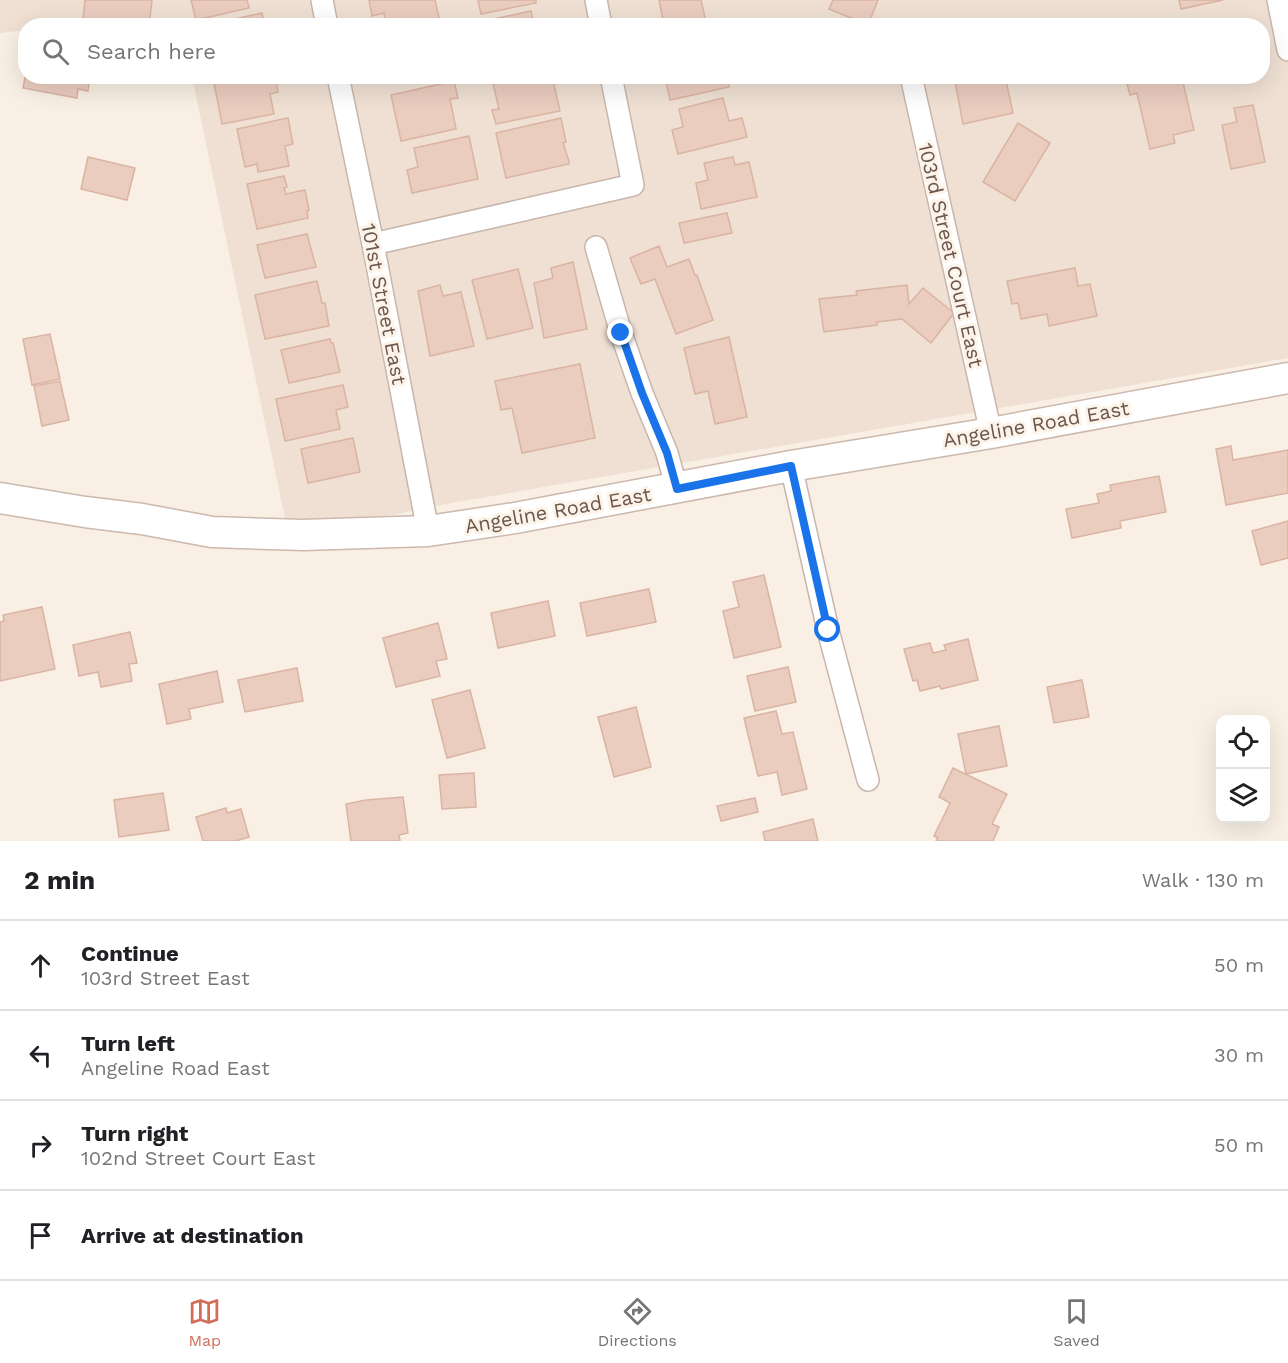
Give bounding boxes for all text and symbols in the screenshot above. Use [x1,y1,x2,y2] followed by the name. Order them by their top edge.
[18,18,1270,84] search box
[39,35,72,68] icon: search
[87,39,216,64] text: Search here
[913,140,989,370] street label: 103rd Street Court East
[357,221,412,387] street label: 101st Street East
[607,319,633,345] route end
[941,396,1132,452] street label: Angeline Road East
[463,482,654,538] street label: Angeline Road East
[814,616,840,642] route start
[1216,715,1270,823] map controls
[1216,715,1270,769] button: locate
[1216,769,1270,823] button: layers
[24,865,95,895] text: 2 min
[1142,868,1264,892] text: Walk · 130 m
[81,941,179,966] text: Continue
[24,949,57,982] icon: ahead
[1214,953,1264,977] text: 50 m
[81,966,250,990] text: 103rd Street East
[81,1031,175,1056] text: Turn left
[24,1039,57,1072] icon: left
[1214,1043,1264,1067] text: 30 m
[81,1056,270,1080] text: Angeline Road East
[81,1121,188,1146] text: Turn right
[24,1129,57,1162] icon: right
[1214,1133,1264,1157] text: 50 m
[81,1146,315,1170] text: 102nd Street Court East
[24,1219,57,1252] icon: arrive
[81,1223,304,1248] text: Arrive at destination
[188,1295,221,1350] tab: Map
[598,1295,677,1350] tab: Directions
[1053,1295,1100,1350] tab: Saved

